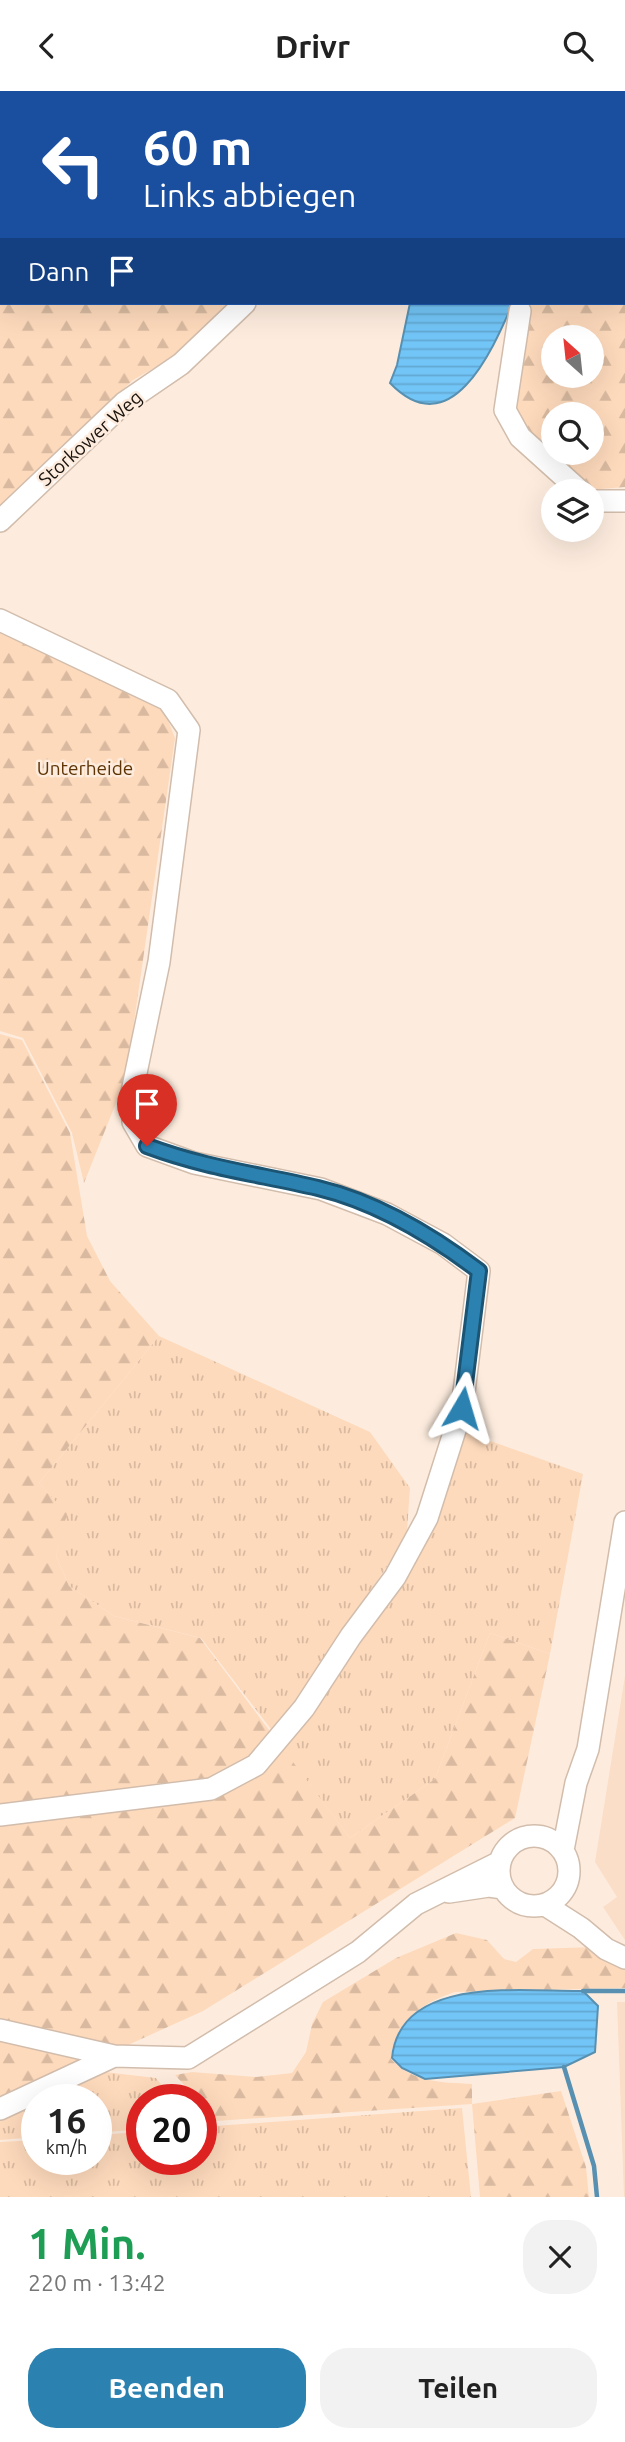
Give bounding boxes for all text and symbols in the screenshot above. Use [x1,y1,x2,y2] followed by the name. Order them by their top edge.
[28,27,66,65] icon: back
[559,27,597,65] icon: search
[275,28,350,64] text: Drivr
[28,119,119,210] icon: left
[143,119,252,174] text: 60 m
[143,177,356,213] text: Links abbiegen
[103,252,141,290] icon: arrive
[28,257,89,286] text: Dann
[541,325,604,389] north arrow
[541,325,604,542] map controls
[34,386,146,490] street label: Storkower Weg
[541,402,604,465] button: search
[541,479,604,542] button: layers
[37,757,133,779] park label: Unterheide
[117,1074,177,1146] pin
[128,1085,166,1123] icon: arrive
[425,1371,499,1445] position arrow
[126,2084,217,2175] speed limit sign: 20
[47,2100,86,2140] text: 16
[46,2137,87,2157] text: km/h
[28,2220,146,2267] text: 1 Min.
[523,2220,597,2294] button: close
[28,2270,166,2295] text: 220 m · 13:42
[28,2348,306,2428] button: Beenden
[320,2348,597,2428] button: Teilen

